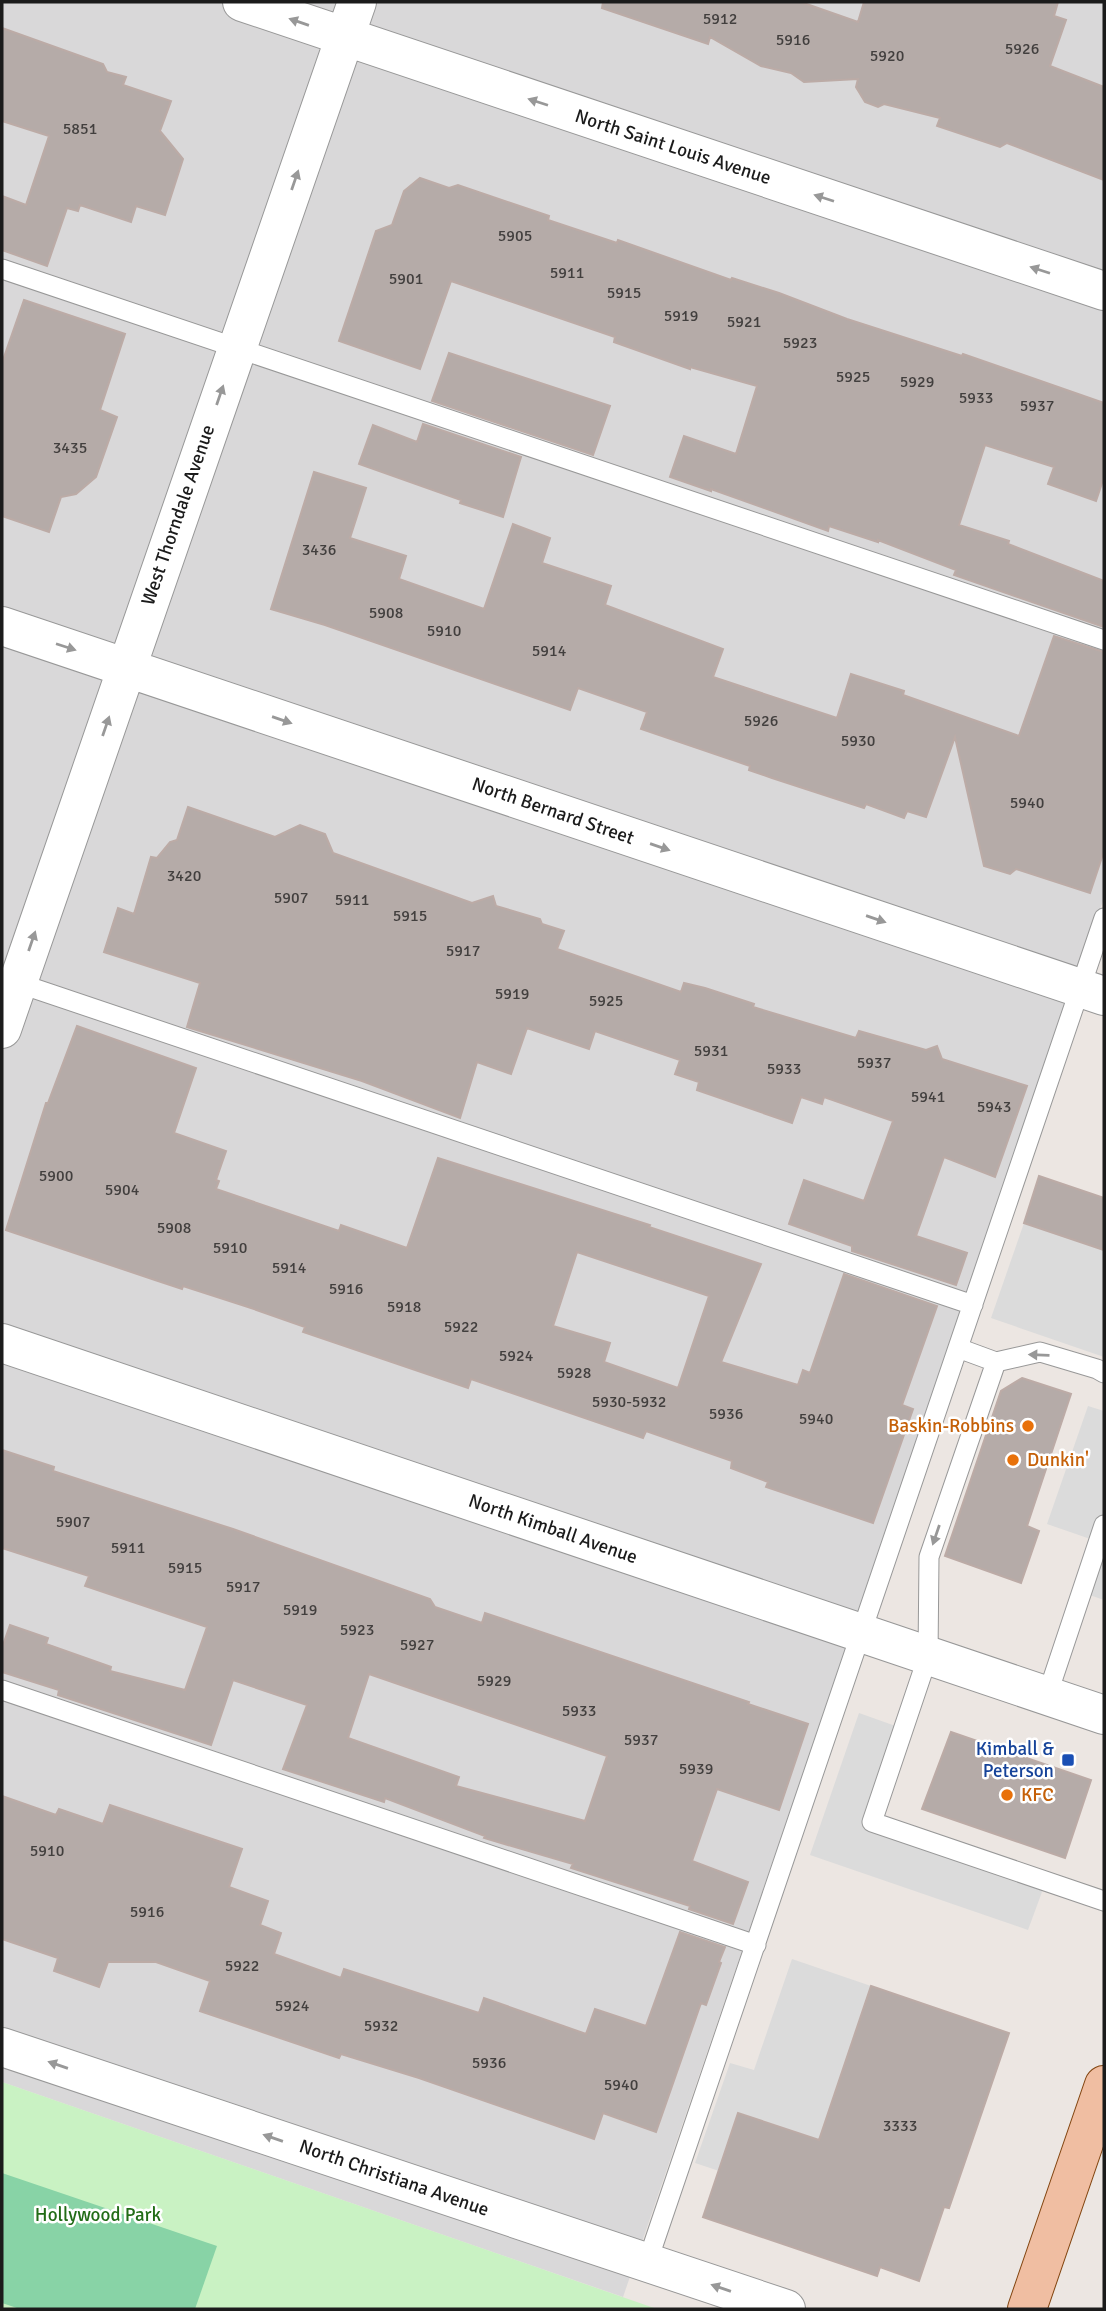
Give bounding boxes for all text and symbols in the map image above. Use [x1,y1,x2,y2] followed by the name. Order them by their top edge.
[703,9,737,29] house number: 5912
[289,16,310,27] one-way arrow
[776,30,810,50] house number: 5916
[1005,39,1039,59] house number: 5926
[870,46,904,66] house number: 5920
[528,96,549,107] one-way arrow
[572,104,774,190] street label: North Saint Louis Avenue
[63,119,97,139] house number: 5851
[290,169,301,190] one-way arrow
[813,192,834,202] one-way arrow
[498,226,532,246] house number: 5905
[550,263,584,283] house number: 5911
[1029,264,1050,275] one-way arrow
[389,269,423,289] house number: 5901
[607,283,641,303] house number: 5915
[664,306,698,326] house number: 5919
[727,312,761,332] house number: 5921
[783,333,817,353] house number: 5923
[836,367,870,387] house number: 5925
[900,372,934,392] house number: 5929
[215,384,226,405] one-way arrow
[959,388,993,408] house number: 5933
[1020,396,1054,416] house number: 5937
[136,422,220,608] street label: West Thorndale Avenue
[53,438,87,458] house number: 3435
[302,540,336,560] house number: 3436
[369,603,403,623] house number: 5908
[427,621,461,641] house number: 5910
[532,641,567,661] house number: 5914
[56,642,77,653] one-way arrow
[744,711,778,731] house number: 5926
[101,715,112,736] one-way arrow
[272,715,293,726] one-way arrow
[841,731,875,751] house number: 5930
[469,772,638,850] street label: North Bernard Street
[1010,793,1044,813] house number: 5940
[650,842,671,853] one-way arrow
[167,866,201,886] house number: 3420
[274,888,308,908] house number: 5907
[335,890,369,910] house number: 5911
[393,906,427,926] house number: 5915
[866,914,887,925] one-way arrow
[27,930,38,951] one-way arrow
[446,941,480,961] house number: 5917
[495,984,529,1004] house number: 5919
[589,991,623,1011] house number: 5925
[694,1041,728,1061] house number: 5931
[857,1053,891,1073] house number: 5937
[767,1059,801,1079] house number: 5933
[911,1087,945,1107] house number: 5941
[977,1097,1011,1117] house number: 5943
[39,1166,73,1186] house number: 5900
[105,1180,140,1200] house number: 5904
[157,1218,191,1238] house number: 5908
[213,1238,247,1258] house number: 5910
[272,1258,307,1278] house number: 5914
[329,1279,363,1299] house number: 5916
[387,1297,421,1317] house number: 5918
[444,1317,478,1337] house number: 5922
[499,1346,534,1366] house number: 5924
[1028,1349,1050,1361] one-way arrow
[557,1363,591,1383] house number: 5928
[592,1392,666,1412] house number: 5930-5932
[709,1404,743,1424] house number: 5936
[799,1409,833,1429] house number: 5940
[888,1414,1014,1438] place label: Baskin-Robbins
[1020,1418,1036,1434] marker: Baskin-Robbins
[1027,1448,1089,1472] place label: Dunkin'
[1005,1452,1021,1468] marker: Dunkin'
[465,1489,641,1569] street label: North Kimball Avenue
[56,1512,90,1532] house number: 5907
[931,1524,941,1545] one-way arrow
[111,1538,145,1558] house number: 5911
[168,1558,202,1578] house number: 5915
[226,1577,260,1597] house number: 5917
[283,1600,317,1620] house number: 5919
[340,1620,374,1640] house number: 5923
[400,1635,434,1655] house number: 5927
[477,1671,511,1691] house number: 5929
[562,1701,596,1721] house number: 5933
[624,1730,658,1750] house number: 5937
[976,1737,1054,1783] place label: Kimball & Peterson
[1060,1752,1076,1768] marker: Kimball & Peterson
[679,1759,713,1779] house number: 5939
[1021,1783,1054,1807] place label: KFC
[999,1787,1015,1803] marker: KFC
[30,1841,64,1861] house number: 5910
[130,1902,164,1922] house number: 5916
[225,1956,259,1976] house number: 5922
[275,1996,310,2016] house number: 5924
[364,2016,398,2036] house number: 5932
[472,2053,506,2073] house number: 5936
[47,2060,68,2070] one-way arrow
[604,2075,638,2095] house number: 5940
[883,2116,917,2136] house number: 3333
[263,2132,284,2143] one-way arrow
[296,2134,492,2222] street label: North Christiana Avenue
[35,2203,162,2227] park label: Hollywood Park
[711,2282,732,2292] one-way arrow

